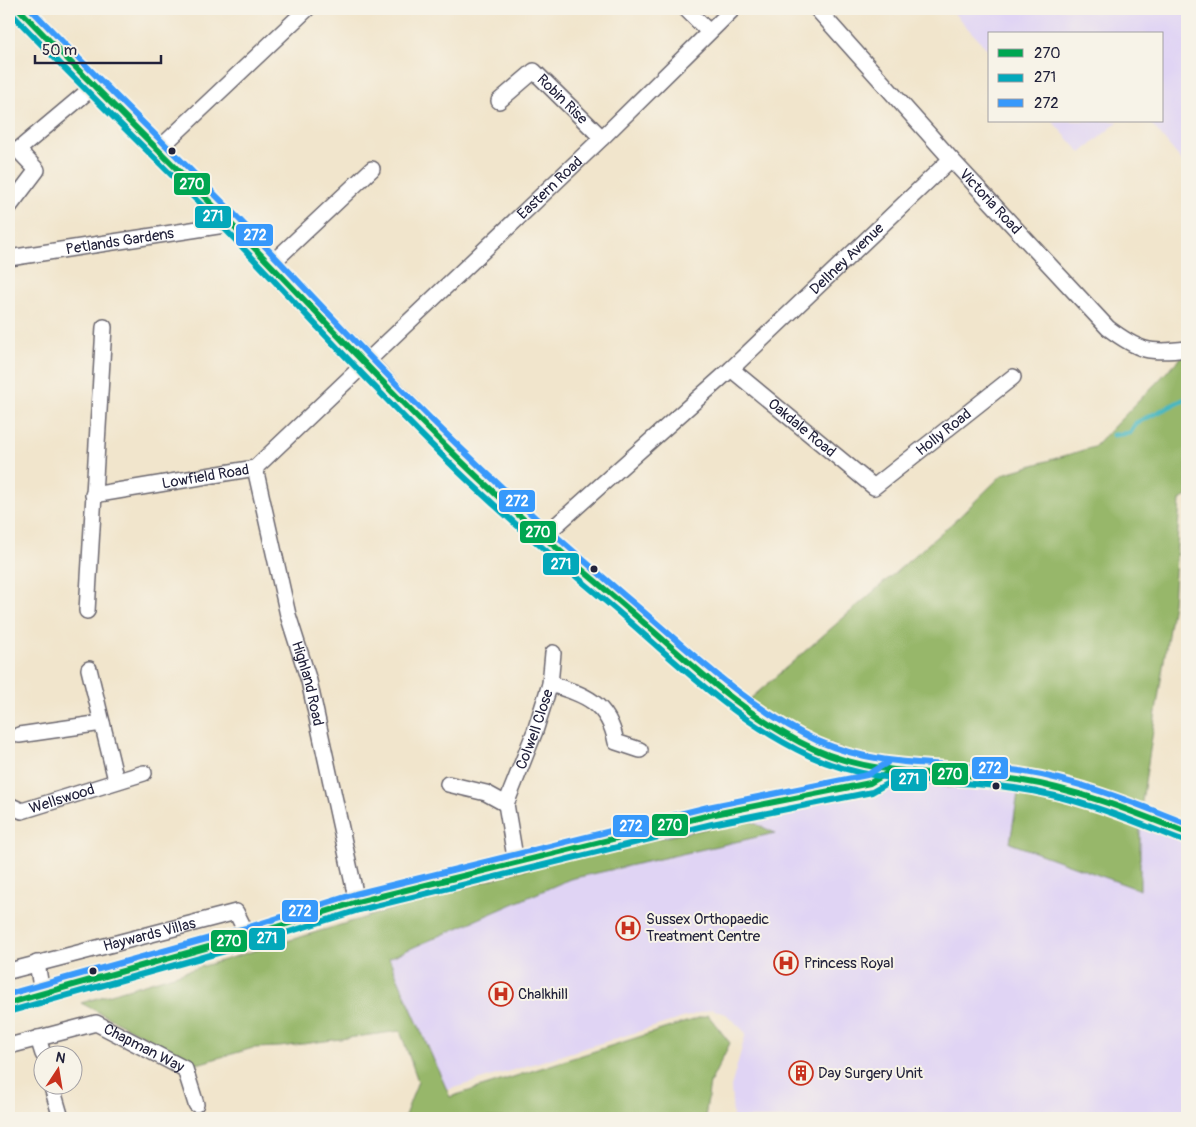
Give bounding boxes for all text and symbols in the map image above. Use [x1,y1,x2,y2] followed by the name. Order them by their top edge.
[35,32,161,64] scale bar
[988,32,1164,122] legend
[42,41,77,60] text: 50 m
[1034,44,1061,63] text: 270
[1034,68,1056,87] text: 271
[533,70,592,129] street label: Robin Rise
[1034,94,1059,113] text: 272
[167,146,177,156] unlabelled marker
[513,152,586,223] street label: Eastern Road
[955,165,1026,238] street label: Victoria Road
[173,172,211,196] line badge: 270
[180,176,205,193] text: 270
[194,205,232,229] line badge: 271
[203,208,223,225] text: 271
[805,218,888,299] street label: Dellney Avenue
[64,223,175,259] street label: Petlands Gardens
[235,223,274,247] line badge: 272
[243,227,267,244] text: 272
[764,394,840,461] street label: Oakdale Road
[912,404,975,460] street label: Holly Road
[160,460,250,493] street label: Lowfield Road
[498,489,536,513] line badge: 272
[505,493,529,510] text: 272
[519,520,557,544] line badge: 270
[526,524,551,541] text: 270
[542,552,580,576] line badge: 271
[551,556,571,573] text: 271
[589,564,599,574] unlabelled marker
[287,639,328,728] street label: Highland Road
[511,686,557,772] street label: Colwell Close
[971,756,1009,780] line badge: 272
[978,760,1002,777] text: 272
[931,762,969,786] line badge: 270
[938,766,963,783] text: 270
[890,768,928,792] line badge: 271
[899,771,919,788] text: 271
[27,779,97,818] street label: Wellswood
[991,781,1001,791] unlabelled marker
[651,813,689,837] line badge: 270
[612,814,650,838] line badge: 272
[658,817,683,834] text: 270
[619,818,643,835] text: 272
[281,899,319,923] line badge: 272
[288,903,312,920] text: 272
[646,910,769,946] place label: Sussex Orthopaedic Treatment Centre
[101,913,198,956] street label: Haywards Villas
[615,915,641,941] hospital icon: Sussex Orthopaedic Treatment Centre
[248,927,286,951] line badge: 271
[210,929,248,953] line badge: 270
[257,930,277,947] text: 271
[217,933,242,950] text: 270
[773,950,799,976] hospital icon: Princess Royal
[804,954,894,973] place label: Princess Royal
[88,966,98,976] unlabelled marker
[488,981,514,1007] hospital icon: Chalkhill
[518,985,568,1004] place label: Chalkhill
[100,1019,188,1077] street label: Chapman Way
[32,1044,82,1094] north arrow
[54,1048,67,1067] text: N
[788,1060,814,1086] building icon: Day Surgery Unit
[818,1064,924,1083] place label: Day Surgery Unit

